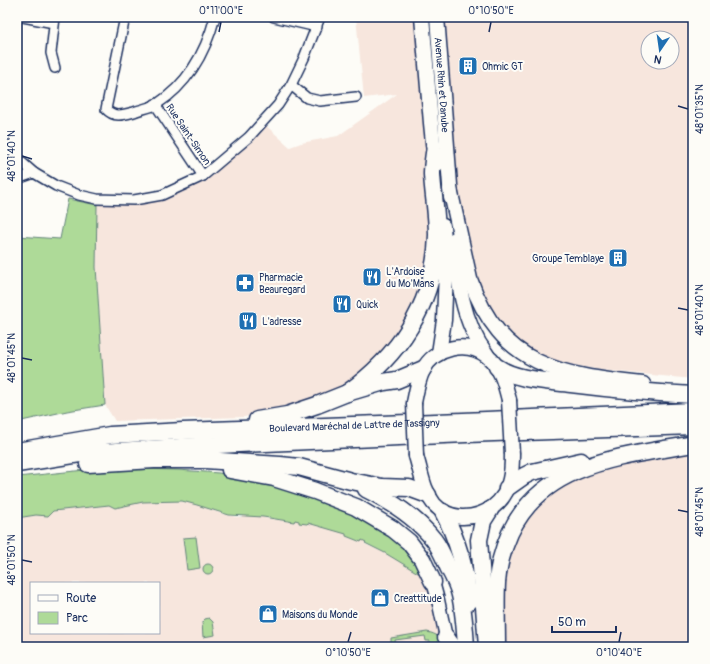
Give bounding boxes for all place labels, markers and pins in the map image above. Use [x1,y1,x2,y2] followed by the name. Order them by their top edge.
[457,55,479,77] building icon: Ohmic GT
[482,61,524,73] place label: Ohmic GT
[607,247,629,269] building icon: Groupe Temblaye
[532,253,604,265] place label: Groupe Temblaye
[361,266,383,288] restaurant icon: L'Ardoise du Mo'Mans
[386,266,435,290] place label: L'Ardoise du Mo'Mans
[234,272,256,294] pharmacy icon: Pharmacie Beauregard
[259,272,305,296] place label: Pharmacie Beauregard
[331,293,353,315] restaurant icon: Quick
[356,299,379,311] place label: Quick
[237,310,259,332] restaurant icon: L'adresse
[262,316,301,328] place label: L'adresse
[369,587,391,609] shop icon: Creattitude
[394,593,442,605] place label: Creattitude
[257,603,279,625] shop icon: Maisons du Monde
[282,609,358,621] place label: Maisons du Monde

